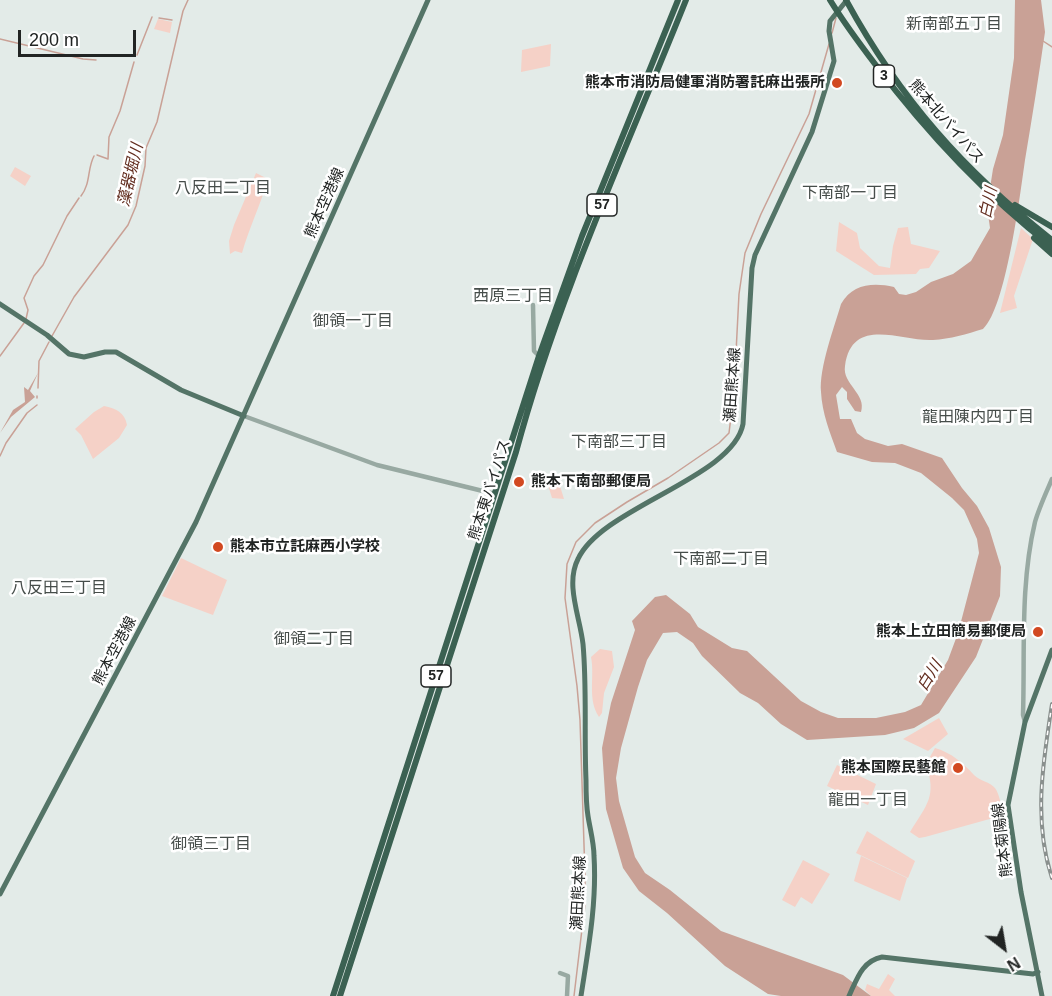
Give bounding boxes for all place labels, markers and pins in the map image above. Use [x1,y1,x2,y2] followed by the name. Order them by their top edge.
[585,74,825,92] place label: 熊本市消防局健軍消防署託麻出張所
[830,76,844,90] marker: 熊本市消防局健軍消防署託麻出張所
[531,473,651,491] place label: 熊本下南部郵便局
[512,475,526,489] marker: 熊本下南部郵便局
[230,538,380,556] place label: 熊本市立託麻西小学校
[211,540,225,554] marker: 熊本市立託麻西小学校
[876,623,1026,641] place label: 熊本上立田簡易郵便局
[1031,625,1045,639] marker: 熊本上立田簡易郵便局
[841,759,946,777] place label: 熊本国際民藝館
[951,761,965,775] marker: 熊本国際民藝館

